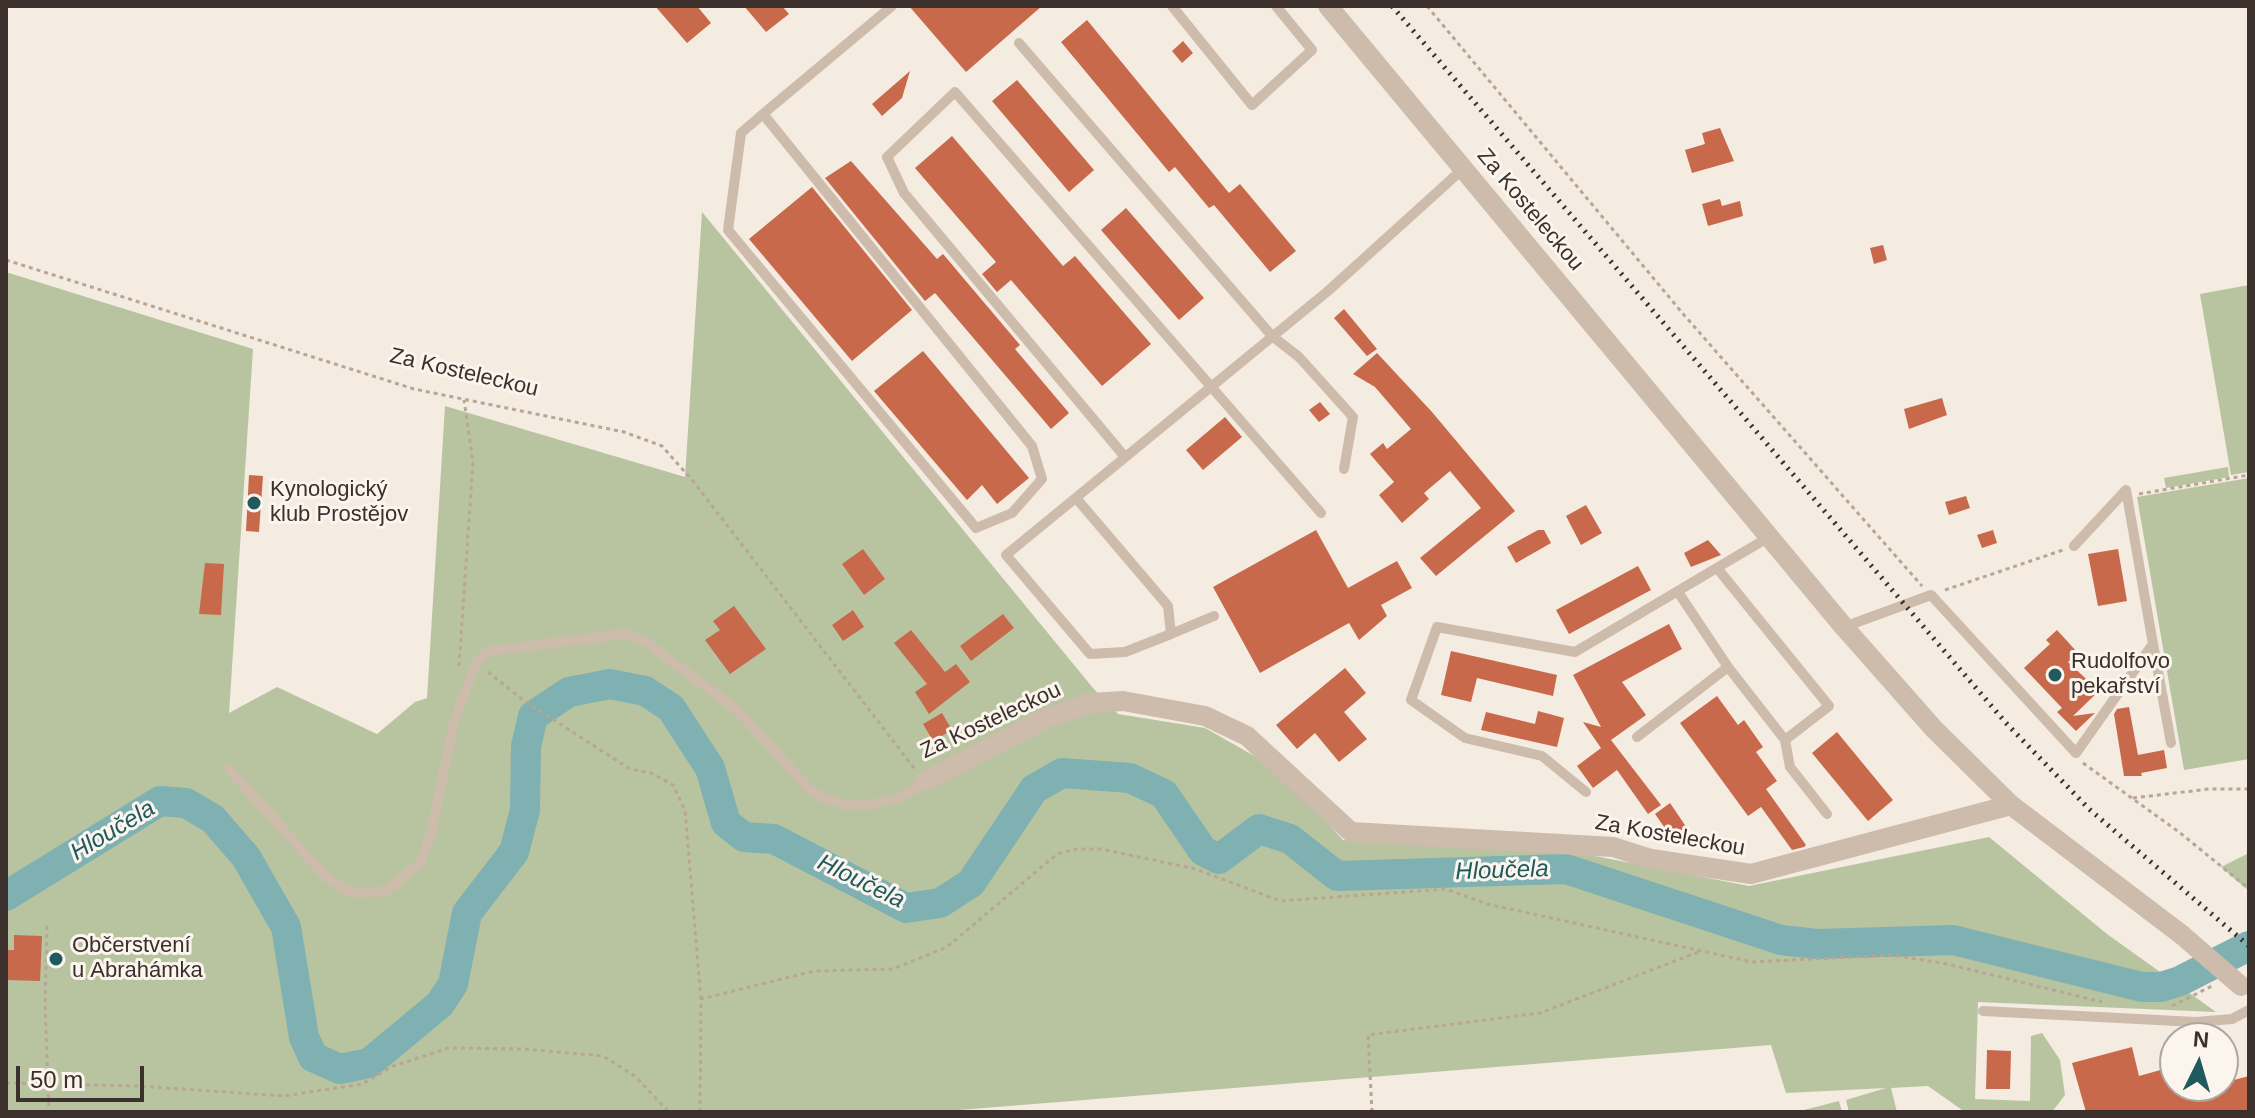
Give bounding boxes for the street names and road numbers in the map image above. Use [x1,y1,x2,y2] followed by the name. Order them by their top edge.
[1471,143,1589,277] street label: Za Kosteleckou
[387,343,541,403] street label: Za Kosteleckou
[917,677,1065,765] street label: Za Kosteleckou
[1593,810,1747,862] street label: Za Kosteleckou

